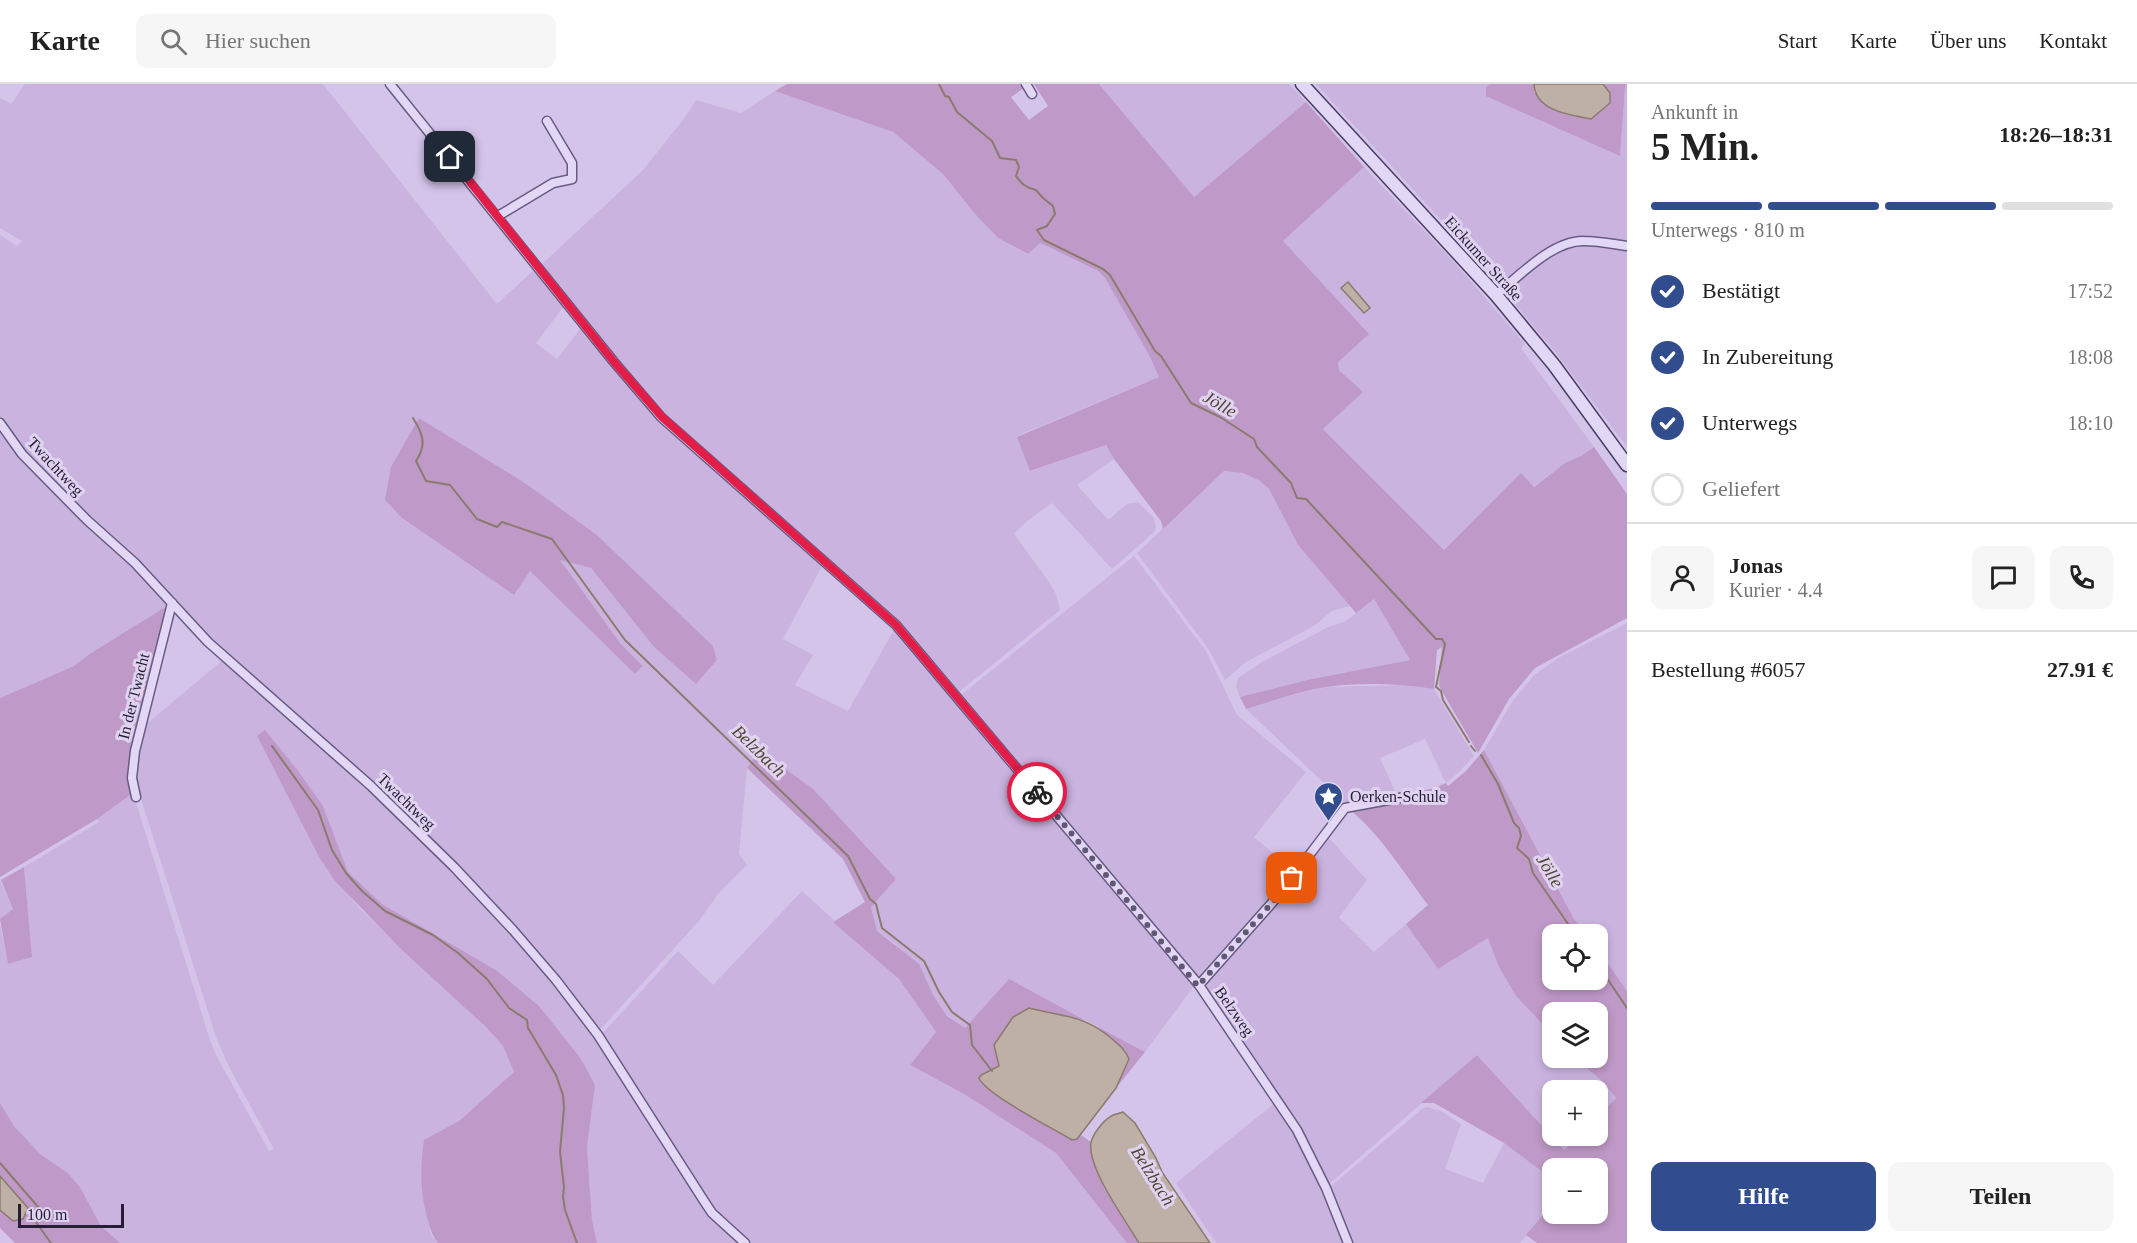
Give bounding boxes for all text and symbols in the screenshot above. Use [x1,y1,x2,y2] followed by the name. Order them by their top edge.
[136,14,556,68] search box
[30,25,100,56] text: Karte
[157,25,190,58] icon: search
[205,28,311,53] text: Hier suchen
[1778,29,1817,53] text: Start
[1850,29,1897,53] text: Karte
[1930,29,2006,53] text: Über uns
[2039,29,2107,53] text: Kontakt
[1651,101,1738,123] text: Ankunft in
[1999,122,2113,147] text: 18:26–18:31
[1651,125,1759,168] text: 5 Min.
[424,131,475,182] pin
[433,140,466,173] icon: home
[1441,213,1526,304] street label: Eickumer Straße
[1651,219,1805,241] text: Unterwegs · 810 m
[1651,275,1684,308] icon: check
[1702,278,1780,303] text: Bestätigt
[2067,280,2113,302] text: 17:52
[1651,341,1684,374] icon: check
[1702,344,1833,369] text: In Zubereitung
[2067,346,2113,368] text: 18:08
[1200,387,1240,421] water label: Jölle
[1651,407,1684,440] icon: check
[1702,410,1797,435] text: Unterwegs
[2067,412,2113,434] text: 18:10
[24,434,87,500] street label: Twachtweg
[1702,476,1780,501] text: Geliefert
[1651,546,1714,609] button: person
[1972,546,2035,609] button: chat
[2050,546,2113,609] button: phone
[1729,553,1783,578] text: Jonas
[1729,579,1823,601] text: Kurier · 4.4
[115,651,153,741] street label: In der Twacht
[1651,657,1806,682] text: Bestellung #6057
[2047,657,2113,682] text: 27.91 €
[728,721,790,781] water label: Belzbach
[1007,762,1067,822] courier
[374,770,439,834] street label: Twachtweg
[1021,776,1054,809] icon: bike
[1313,780,1345,822] place icon: Oerken-Schule
[1350,788,1446,805] place label: Oerken-Schule
[1532,851,1568,891] water label: Jölle
[1266,852,1317,903] pin
[1275,861,1308,894] icon: bag
[1542,924,1608,1224] map controls
[1542,924,1608,990] button: locate
[1211,983,1258,1040] street label: Belzweg
[1542,1002,1608,1068] button: layers
[1542,1080,1608,1146] button: +
[1127,1143,1179,1209] water label: Belzbach
[1542,1158,1608,1224] button: −
[1651,1162,1876,1231] button: Hilfe
[1888,1162,2113,1231] button: Teilen
[18,1201,124,1228] scale bar
[27,1206,67,1223] text: 100 m

